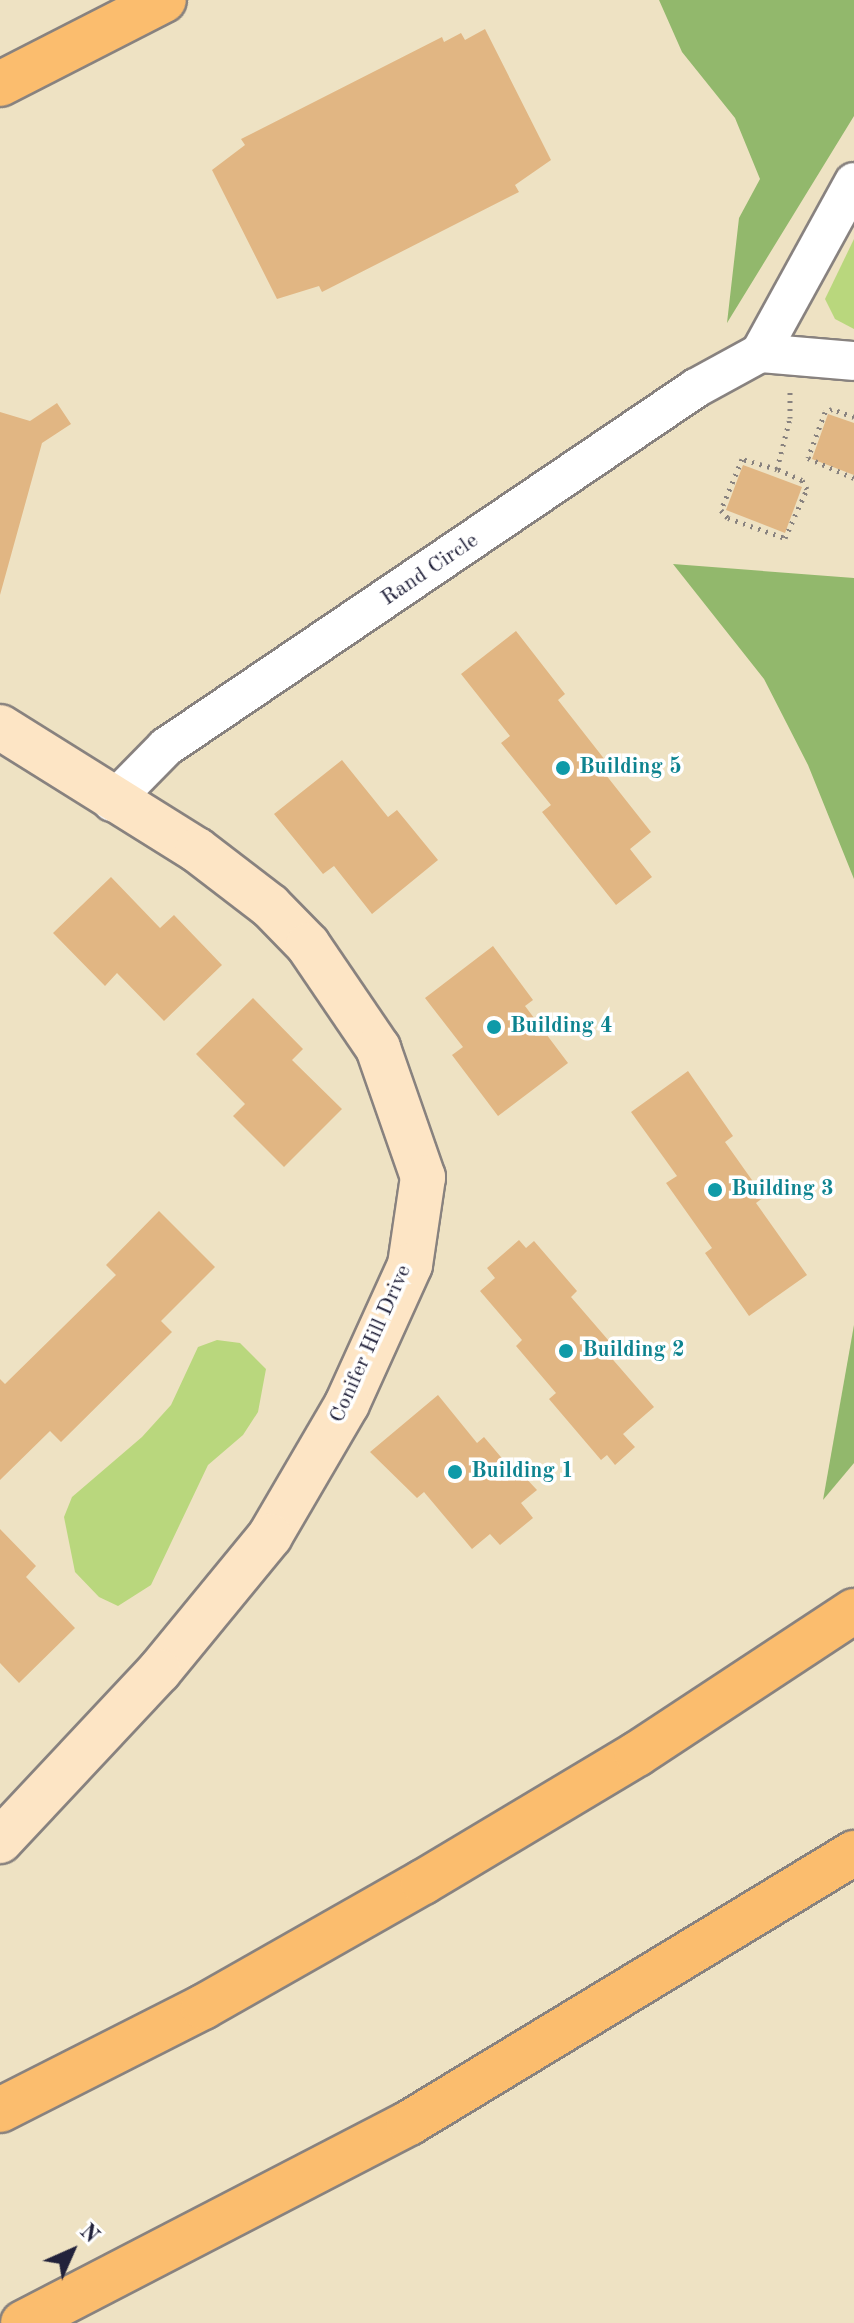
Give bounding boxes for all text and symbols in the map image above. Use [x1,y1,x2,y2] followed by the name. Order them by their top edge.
[376,528,484,612] street label: Rand Circle
[579,755,682,781] place label: Building 5
[554,759,572,777] marker: Building 5
[510,1014,613,1040] place label: Building 4
[485,1018,503,1036] marker: Building 4
[731,1177,834,1203] place label: Building 3
[706,1181,724,1199] marker: Building 3
[324,1261,418,1427] street label: Conifer Hill Drive
[582,1338,685,1364] place label: Building 2
[557,1342,575,1360] marker: Building 2
[471,1459,574,1485] place label: Building 1
[446,1463,464,1481] marker: Building 1
[32,2211,112,2291] north arrow
[75,2220,103,2248] text: N

